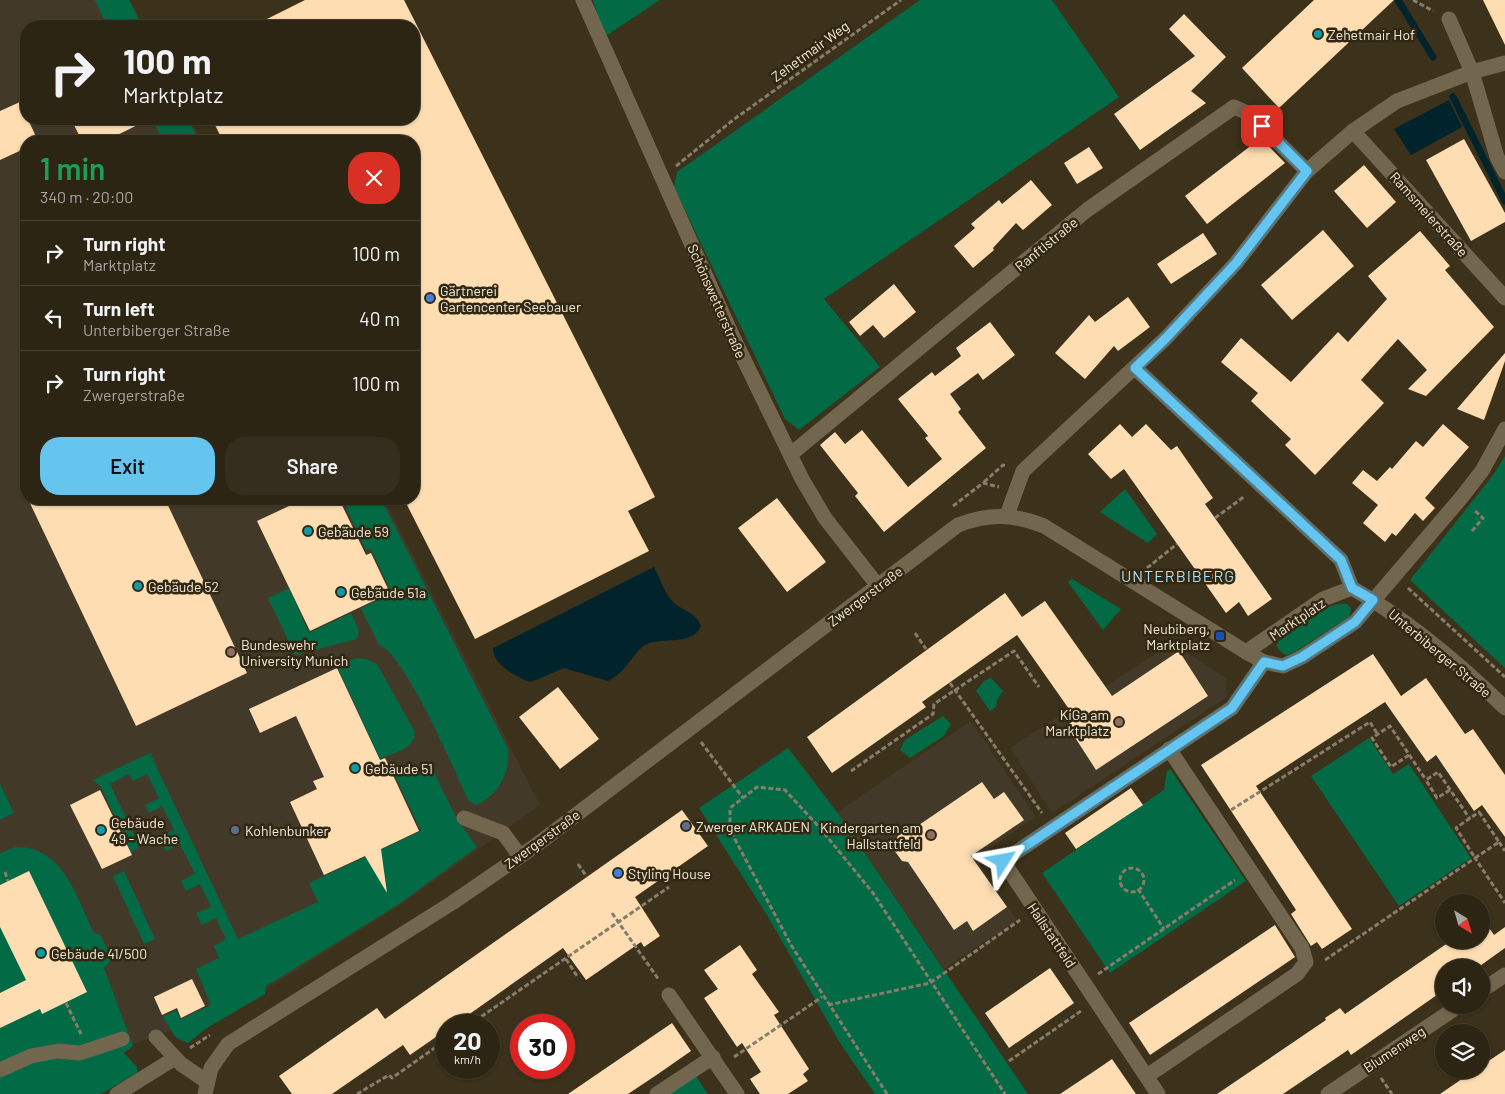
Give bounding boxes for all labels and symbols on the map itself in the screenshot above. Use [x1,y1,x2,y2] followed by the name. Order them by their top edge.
[768,17,852,85] street label: Zehetmair Weg
[1328,26,1415,43] place label: Zehetmair Hof
[1312,28,1324,40] marker: Zehetmair Hof
[1241,105,1283,147] pin
[1386,168,1472,260] street label: Ramsmeierstraße
[1011,214,1081,274] street label: Ranftlstraße
[684,241,750,361] street label: Schönswetterstraße
[440,282,581,315] place label: Gärtnerei Gartencenter Seebauer
[424,292,436,304] marker: Gärtnerei Gartencenter Seebauer
[318,523,389,540] place label: Gebäude 59
[302,525,314,537] marker: Gebäude 59
[824,562,906,630] street label: Zwergerstraße
[1121,566,1235,585] district label: UNTERBIBERG
[148,578,219,595] place label: Gebäude 52
[132,580,144,592] marker: Gebäude 52
[351,584,426,601] place label: Gebäude 51a
[335,586,347,598] marker: Gebäude 51a
[1266,594,1328,644] street label: Marktplatz
[1385,605,1495,701] street label: Unterbiberger Straße
[1143,620,1210,653] place label: Neubiberg, Marktplatz
[1214,630,1226,642] marker: Neubiberg, Marktplatz
[241,636,348,669] place label: Bundeswehr University Munich
[225,646,237,658] marker: Bundeswehr University Munich
[1045,706,1109,739] place label: KiGa am Marktplatz
[1113,716,1125,728] marker: KiGa am Marktplatz
[365,760,433,777] place label: Gebäude 51
[349,762,361,774] marker: Gebäude 51
[501,806,583,872] street label: Zwergerstraße
[111,814,178,847] place label: Gebäude 49 - Wache
[696,818,810,835] place label: Zwerger ARKADEN
[820,819,921,852] place label: Kindergarten am Hallstattfeld
[680,820,692,832] marker: Zwerger ARKADEN
[245,822,329,839] place label: Kohlenbunker
[95,824,107,836] marker: Gebäude 49 - Wache
[229,824,241,836] marker: Kohlenbunker
[925,829,937,841] marker: Kindergarten am Hallstattfeld
[976,834,1028,886] position arrow
[628,865,711,882] place label: Styling House
[612,867,624,879] marker: Styling House
[1435,894,1490,949] north arrow
[1024,899,1080,971] street label: Hallstattfeld
[51,945,147,962] place label: Gebäude 41/500
[35,947,47,959] marker: Gebäude 41/500
[510,1014,575,1079] speed limit sign: 30
[1360,1022,1428,1076] street label: Blumenweg

